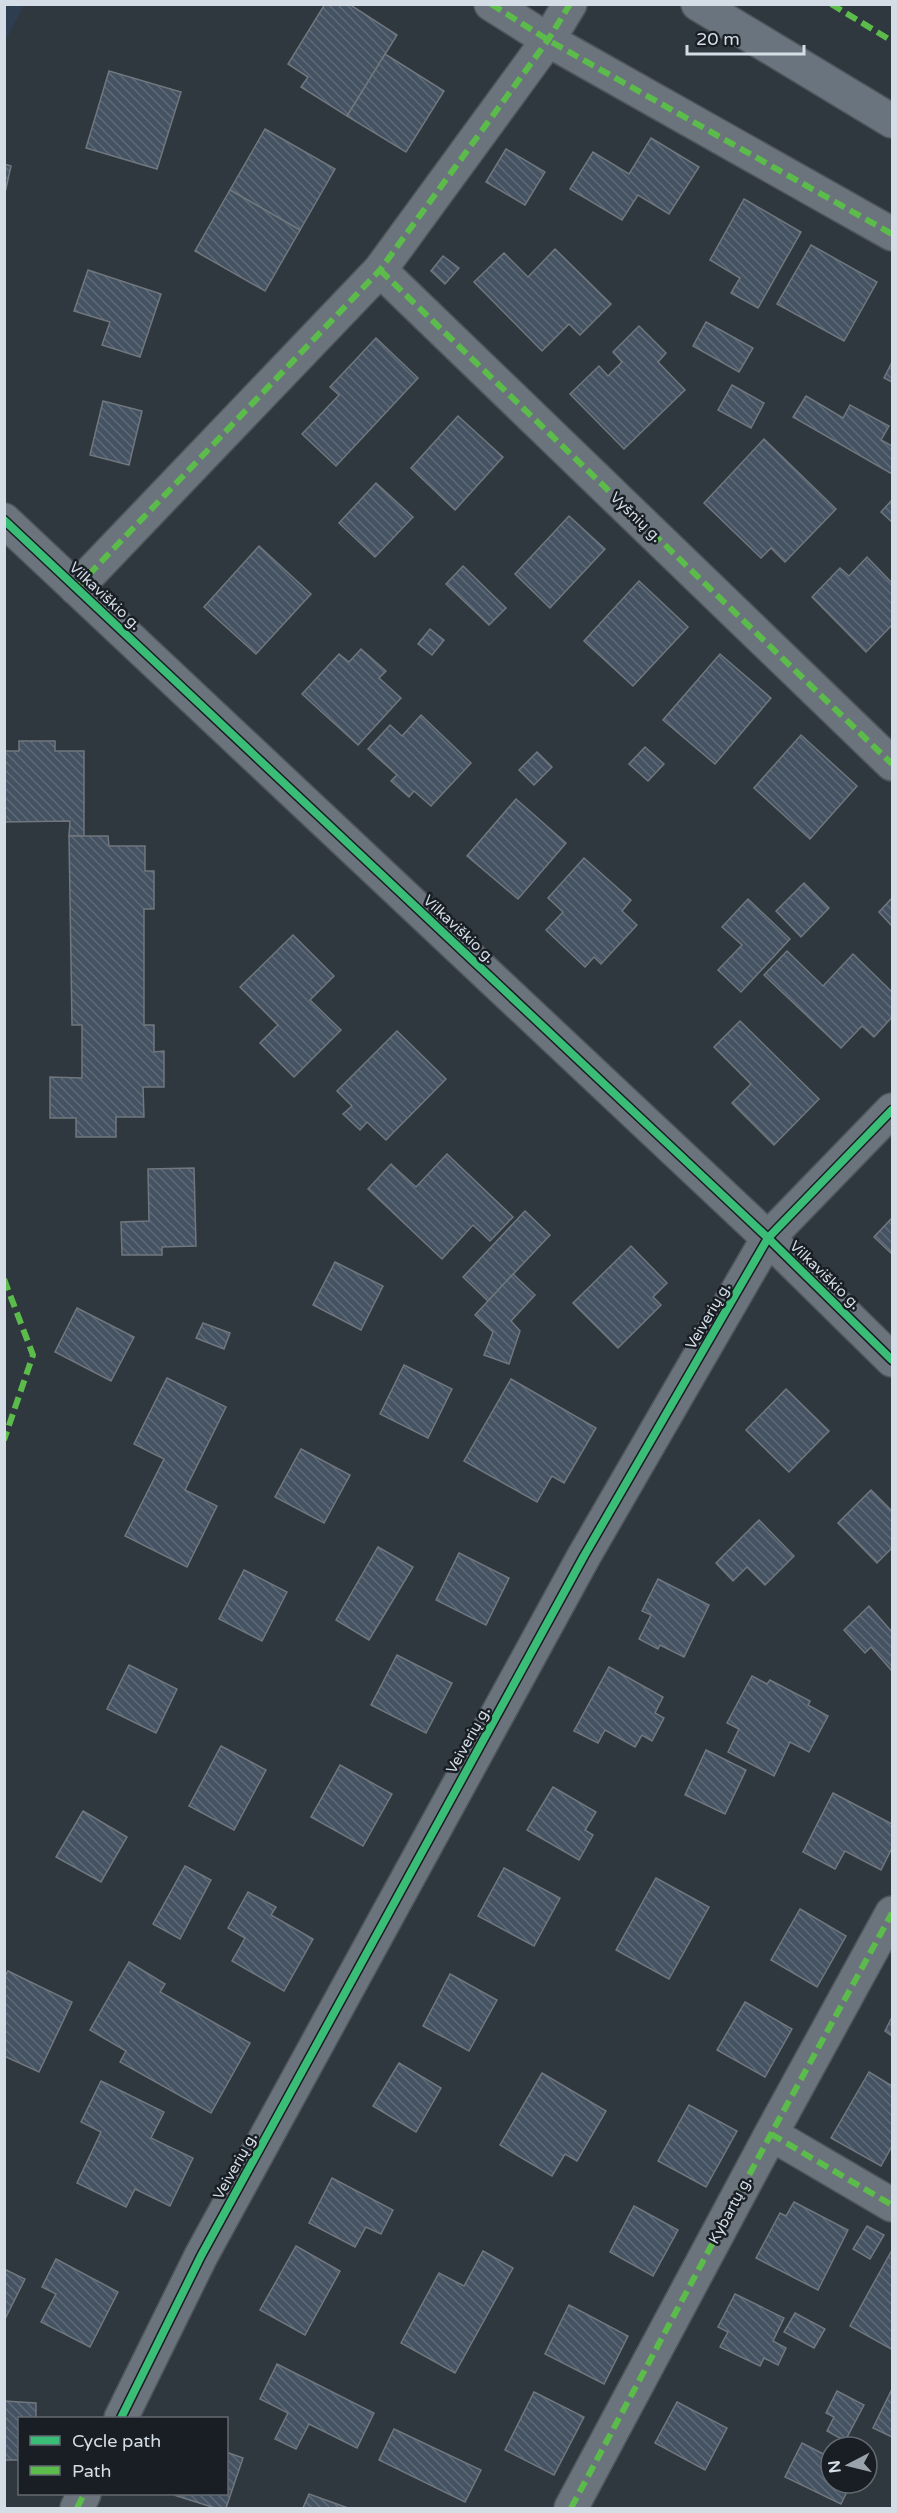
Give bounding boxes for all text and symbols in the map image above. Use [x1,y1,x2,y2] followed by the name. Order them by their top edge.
[687,18,804,56] scale bar
[696,28,740,50] text: 20 m
[606,488,666,546] street label: Vyšnių g.
[65,558,145,634] street label: Vilkaviškio g.
[419,891,499,967] street label: Vilkaviškio g.
[786,1237,864,1313] street label: Vilkaviškio g.
[682,1279,734,1353] street label: Veiverių g.
[442,1703,494,1777] street label: Veiverių g.
[209,2129,261,2203] street label: Veiverių g.
[705,2173,755,2247] street label: Kybartų g.
[18,2417,228,2495] legend
[72,2430,161,2452] text: Cycle path
[819,2435,879,2495] north arrow
[824,2459,846,2474] text: N
[72,2460,111,2482] text: Path

